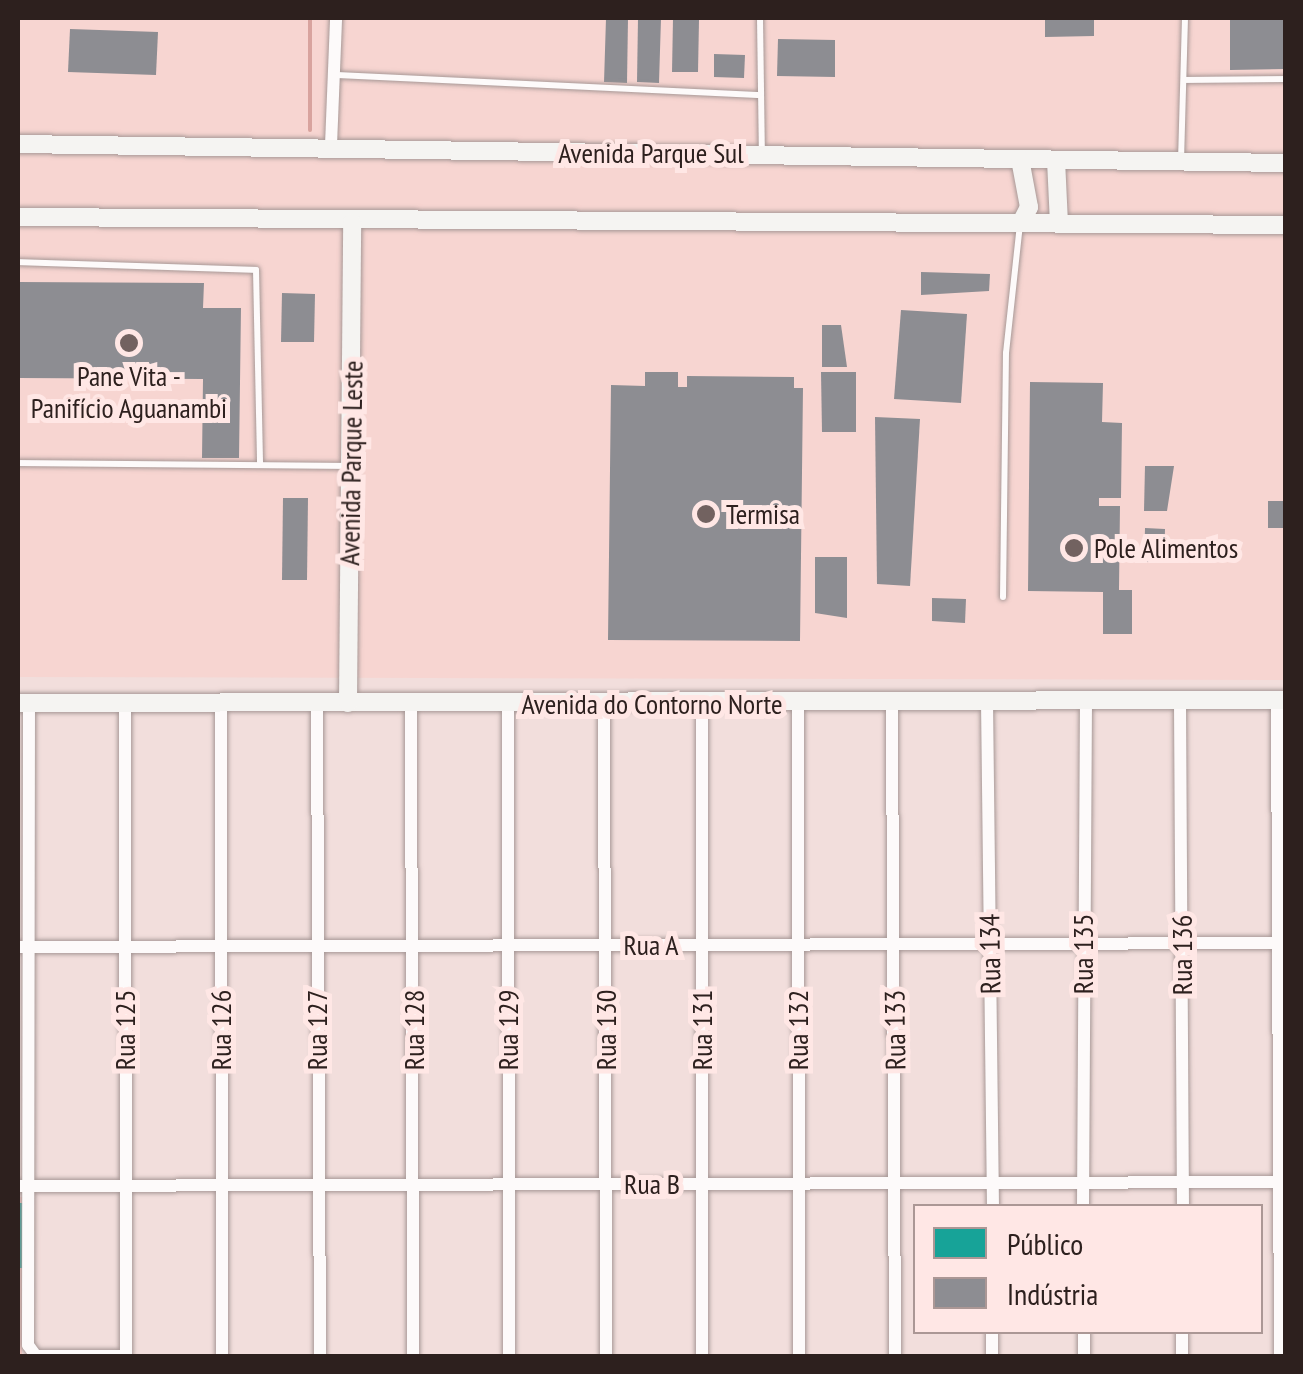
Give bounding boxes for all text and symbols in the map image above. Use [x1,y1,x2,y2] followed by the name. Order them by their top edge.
[558,136,744,170] street label: Avenida Parque Sul
[118,332,140,354] marker: Pane Vita - Panifício Aguanambi
[30,359,228,425] place label: Pane Vita - Panifício Aguanambi
[332,360,370,566] street label: Avenida Parque Leste
[726,497,800,531] place label: Termisa
[695,503,717,525] marker: Termisa
[1094,531,1239,565] place label: Pole Alimentos
[1063,537,1085,559] marker: Pole Alimentos
[521,687,783,721] street label: Avenida do Contorno Norte
[972,913,1008,995] street label: Rua 134
[1066,914,1100,994] street label: Rua 135
[1165,915,1199,995] street label: Rua 136
[623,928,679,962] street label: Rua A
[877,989,913,1071] street label: Rua 133
[108,990,142,1070] street label: Rua 125
[204,990,238,1070] street label: Rua 126
[300,990,334,1070] street label: Rua 127
[397,990,431,1070] street label: Rua 128
[491,990,525,1070] street label: Rua 129
[589,990,623,1070] street label: Rua 130
[685,990,719,1070] street label: Rua 131
[781,990,815,1070] street label: Rua 132
[624,1167,680,1201] street label: Rua B
[913,1204,1263,1334] legend
[1007,1224,1083,1263] text: Público
[1007,1274,1098,1313] text: Indústria

